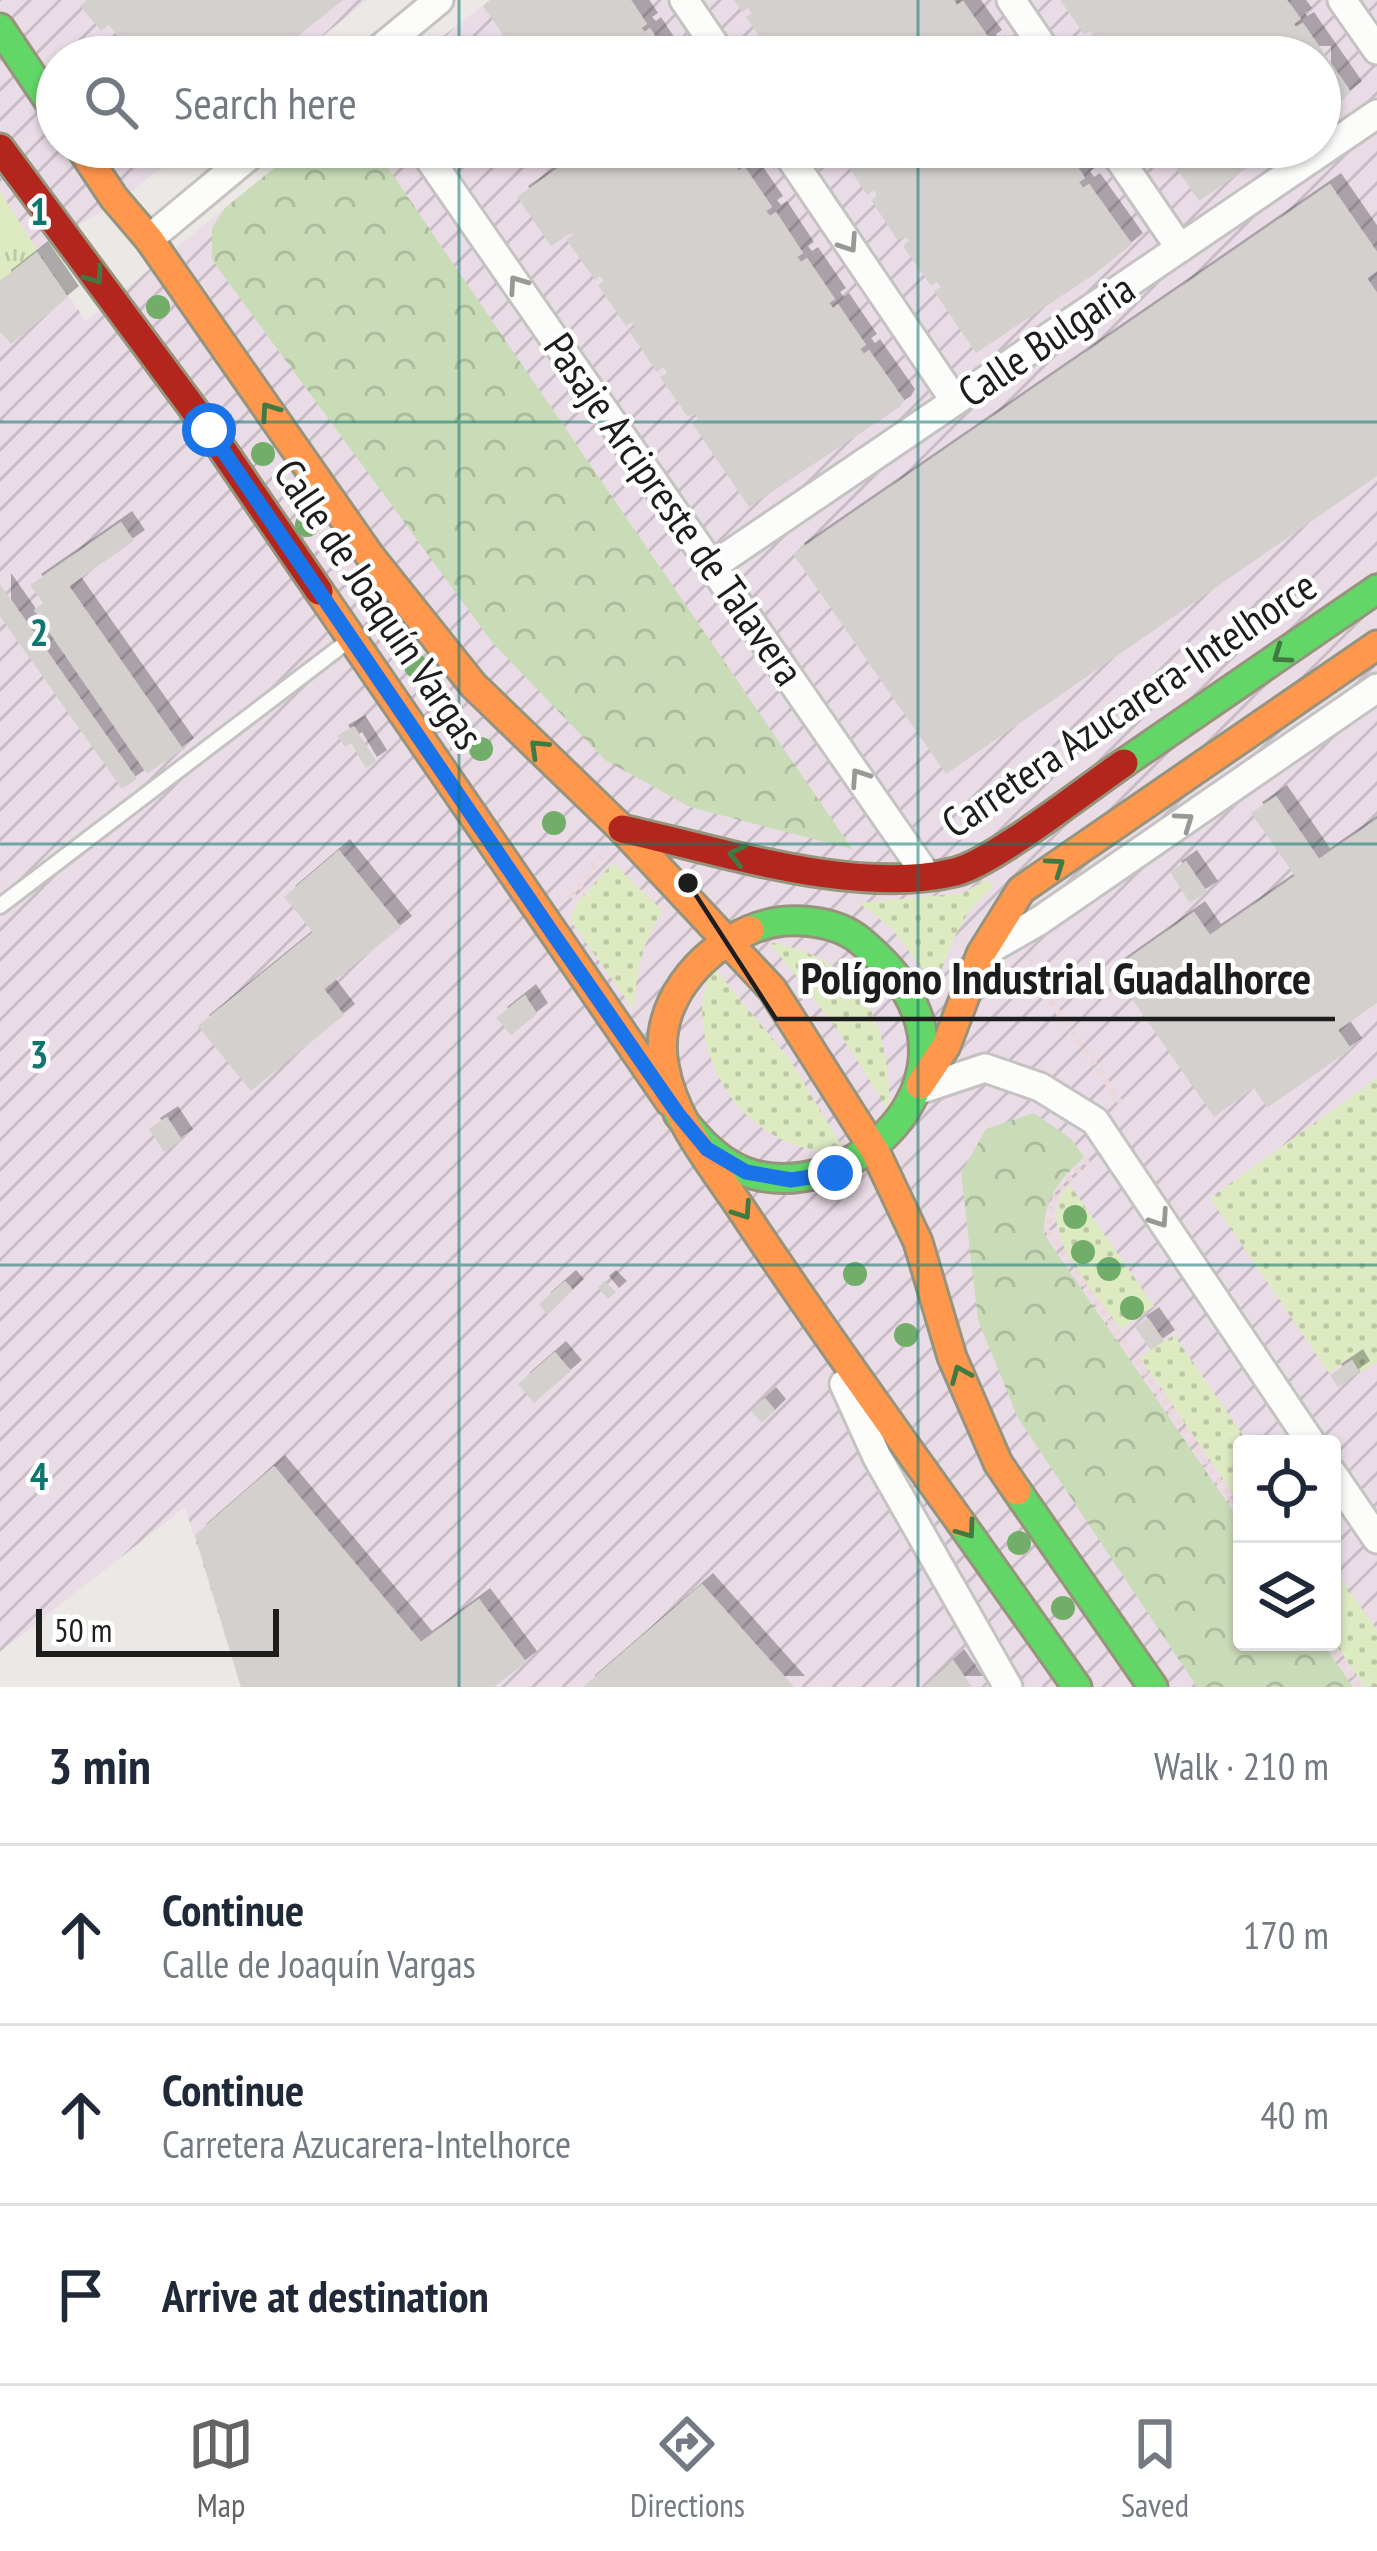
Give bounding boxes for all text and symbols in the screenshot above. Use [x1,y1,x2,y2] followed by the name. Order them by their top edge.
[36,36,1341,168] search box
[78,69,144,135] icon: search
[174,73,357,131] text: Search here
[30,185,48,236] text: 1
[835,231,857,253] one-way arrow
[947,260,1145,419] street label: Calle Bulgaria
[80,262,102,284] one-way arrow
[509,275,531,297] one-way arrow
[532,322,817,696] street label: Pasaje Arcipreste de Talavera
[261,402,283,424] one-way arrow
[182,403,236,457] route start
[262,448,497,759] street label: Calle de Joaquín Vargas
[931,558,1327,850] street label: Carretera Azucarera-Intelhorce
[30,606,48,657] text: 2
[1272,641,1294,663] one-way arrow
[530,740,552,762] one-way arrow
[851,768,873,790] one-way arrow
[1171,813,1193,835] one-way arrow
[727,843,747,868] one-way arrow
[1042,859,1064,881] one-way arrow
[776,938,1335,1019] callout: Polígono Industrial Guadalhorce
[801,948,1311,1006] text: Polígono Industrial Guadalhorce
[30,1028,48,1079] text: 3
[808,1146,862,1200] route end
[729,1198,751,1220] one-way arrow
[1146,1205,1168,1227] one-way arrow
[950,1365,974,1386] one-way arrow
[1233,1435,1341,1651] map controls
[1233,1435,1341,1543] button: locate
[30,1450,49,1501] text: 4
[953,1517,975,1539] one-way arrow
[1233,1543,1341,1651] button: layers
[36,1603,279,1656] scale bar
[54,1608,112,1651] text: 50 m
[48,1732,151,1798] text: 3 min
[1154,1740,1329,1791] text: Walk · 210 m
[162,1880,304,1938] text: Continue
[48,1902,114,1968] icon: ahead
[1243,1909,1329,1960] text: 170 m
[162,1938,476,1989] text: Calle de Joaquín Vargas
[162,2060,304,2118] text: Continue
[48,2082,114,2148] icon: ahead
[1260,2089,1329,2140] text: 40 m
[162,2118,571,2169] text: Carretera Azucarera-Intelhorce
[48,2262,114,2328] icon: arrive
[162,2266,489,2324] text: Arrive at destination
[188,2411,254,2526] tab: Map
[630,2411,745,2526] tab: Directions
[1121,2411,1189,2526] tab: Saved

